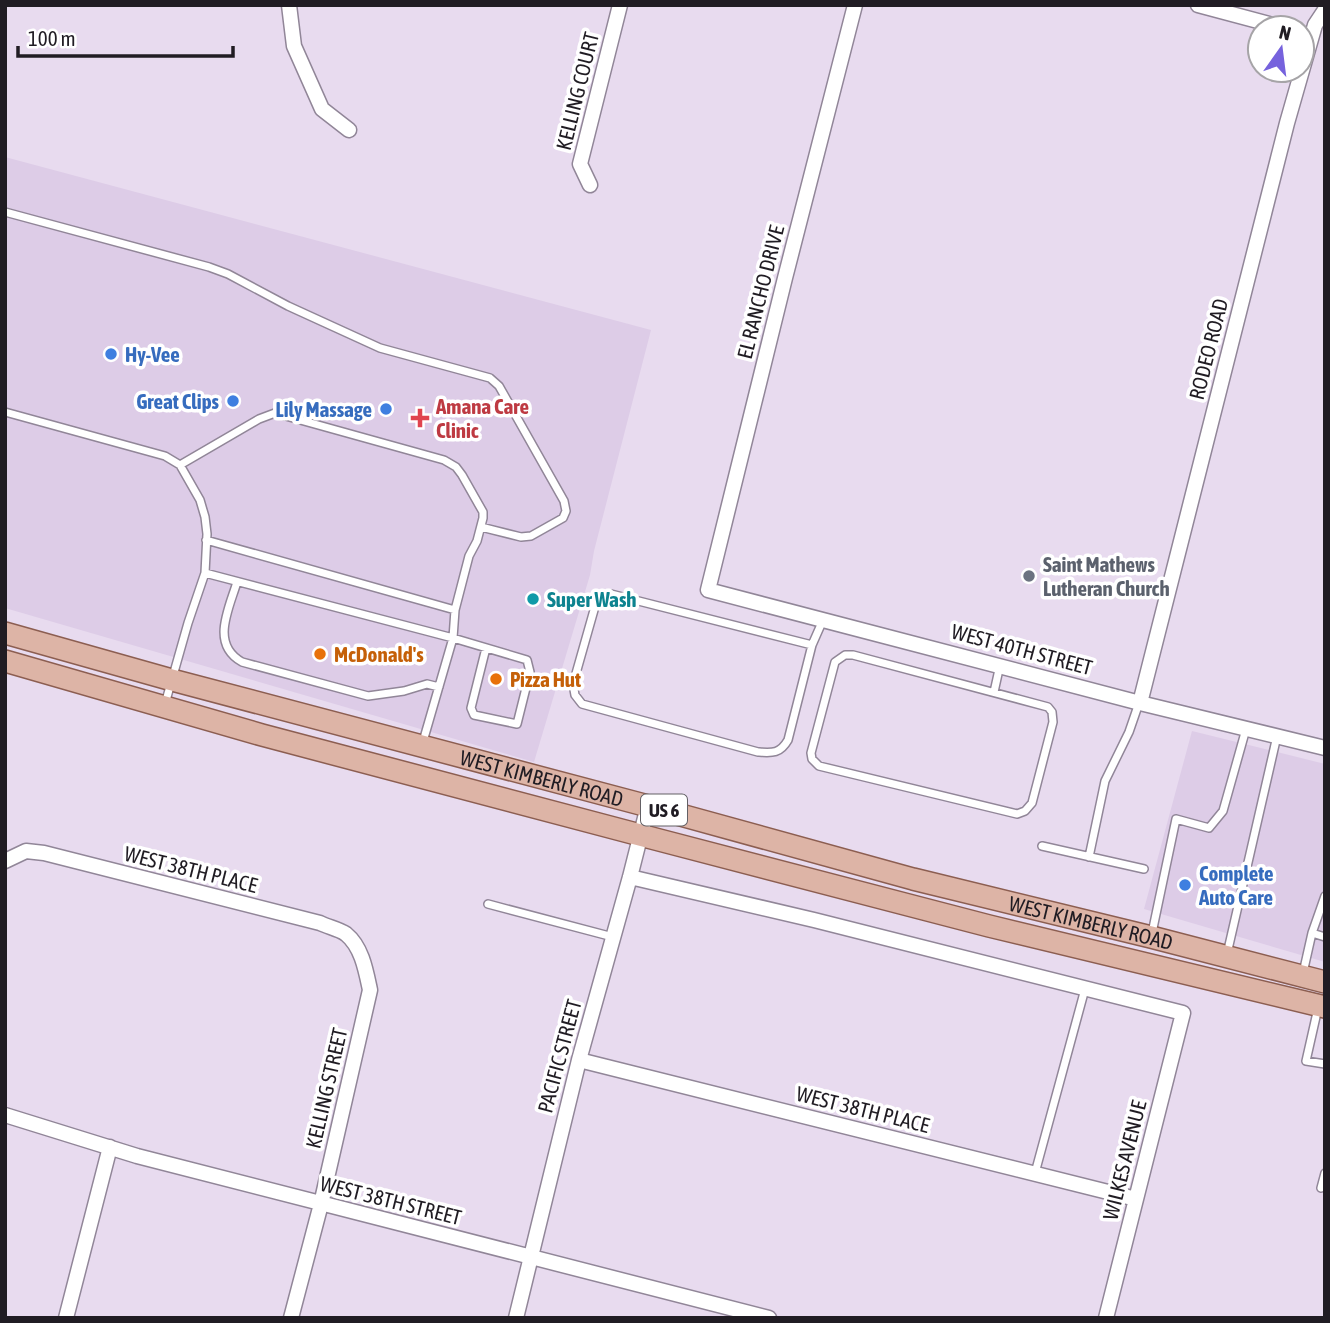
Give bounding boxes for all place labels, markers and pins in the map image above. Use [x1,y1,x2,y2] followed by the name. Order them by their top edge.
[125,342,180,366] place label: Hy-Vee
[103,346,119,362] marker: Hy-Vee
[136,389,220,413] place label: Great Clips
[225,393,241,409] marker: Great Clips
[435,394,529,442] place label: Amana Care Clinic
[276,397,372,421] place label: Lily Massage
[378,401,394,417] marker: Lily Massage
[410,408,430,428] marker: Amana Care Clinic
[1043,552,1170,600] place label: Saint Mathews Lutheran Church
[1021,568,1037,584] marker: Saint Mathews Lutheran Church
[547,587,636,611] place label: Super Wash
[525,591,541,607] marker: Super Wash
[334,642,424,666] place label: McDonald's
[312,646,328,662] marker: McDonald's
[510,667,581,691] place label: Pizza Hut
[488,671,504,687] marker: Pizza Hut
[1198,861,1274,909] place label: Complete Auto Care
[1177,877,1193,893] marker: Complete Auto Care

